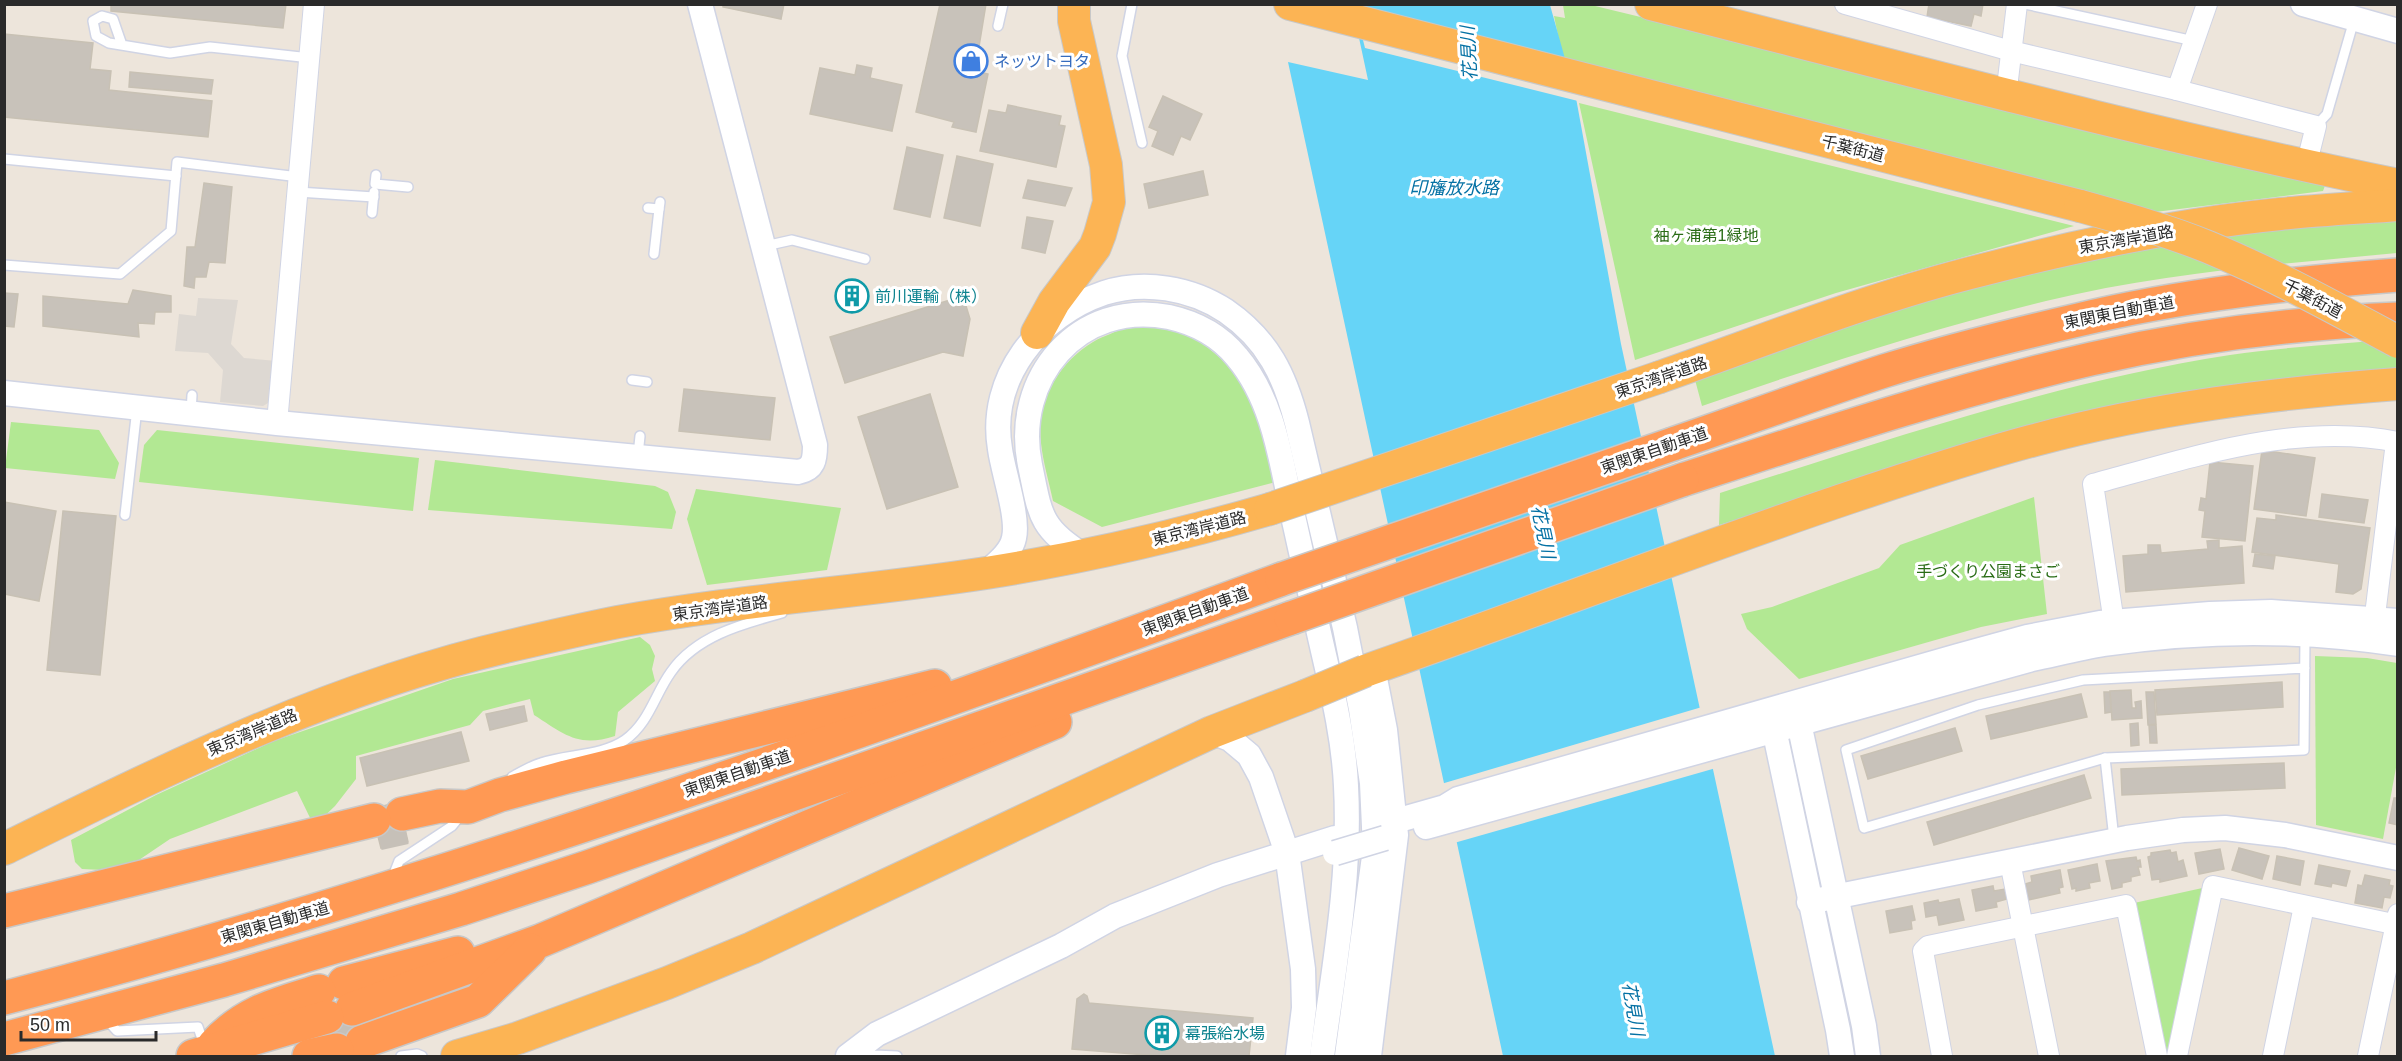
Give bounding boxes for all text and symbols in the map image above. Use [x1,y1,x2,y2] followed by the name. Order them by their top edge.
[1457,24,1480,80] water label: 花見川
[953,43,989,79] shop icon: ネッツトヨタ
[994,53,1090,70] place label: ネッツトヨタ
[1820,132,1886,164] street label: 千葉街道
[1409,178,1501,198] water label: 印旛放水路
[2077,223,2175,256] street label: 東京湾岸道路
[1654,227,1758,244] park label: 袖ヶ浦第1緑地
[2281,276,2345,321] street label: 千葉街道
[834,278,870,314] building icon: 前川運輸（株）
[875,288,987,305] place label: 前川運輸（株）
[2062,293,2176,332] street label: 東関東自動車道
[1613,354,1709,401] street label: 東京湾岸道路
[1598,424,1710,477] street label: 東関東自動車道
[1528,504,1559,562] water label: 花見川
[1150,509,1248,548] street label: 東京湾岸道路
[1916,563,2060,580] park label: 手づくり公園まさご
[1140,584,1251,639] street label: 東関東自動車道
[671,593,769,624] street label: 東京湾岸道路
[205,706,300,759] street label: 東京湾岸道路
[681,747,793,800] street label: 東関東自動車道
[219,899,331,946] street label: 東関東自動車道
[1618,981,1648,1039] water label: 花見川
[21,1004,156,1042] scale bar
[30,1015,70,1035] text: 50 m
[1144,1015,1180,1051] building icon: 幕張給水場
[1185,1025,1265,1042] place label: 幕張給水場

